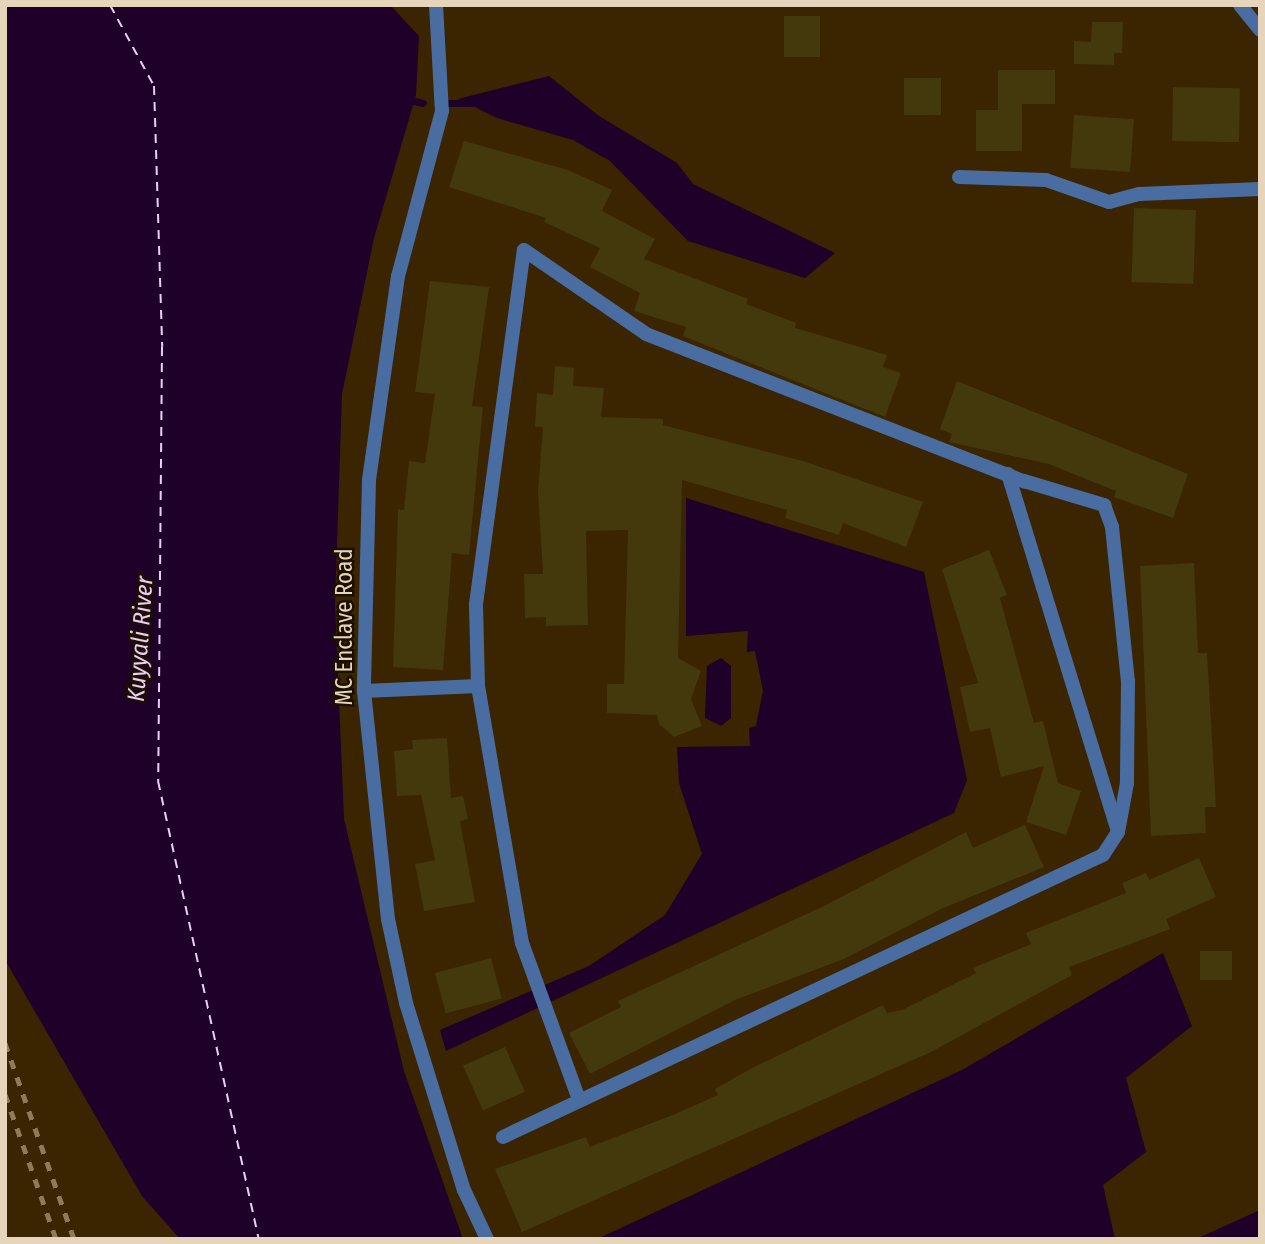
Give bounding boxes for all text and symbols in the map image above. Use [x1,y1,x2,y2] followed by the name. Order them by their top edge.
[330,548,358,706] street label: MC Enclave Road
[122,575,160,703] water label: Kuyyali River

